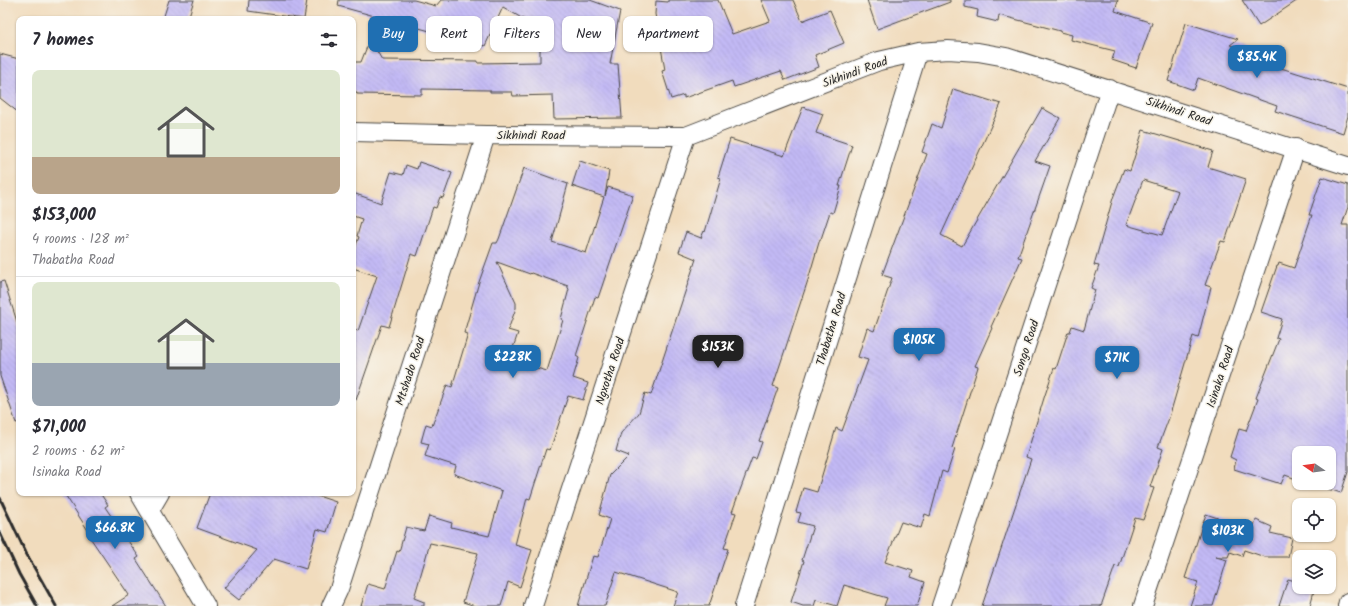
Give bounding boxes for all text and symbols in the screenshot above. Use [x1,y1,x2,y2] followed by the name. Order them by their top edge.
[368,16,418,52] chip: Buy
[426,16,482,52] chip: Rent
[490,16,554,52] chip: Filters
[562,16,615,52] chip: New
[623,16,713,52] chip: Apartment
[32,27,94,54] text: 7 homes
[318,29,340,51] icon: filters
[1224,45,1290,79] pin: $85.4K
[1237,47,1277,68] text: $85.4K
[820,52,891,93] street label: Sikhindi Road
[1143,92,1215,131] street label: Sikhindi Road
[150,96,222,168] icon: home
[497,126,566,145] street label: Sikhindi Road
[32,202,96,229] text: $153,000
[32,229,129,250] text: 4 rooms · 128 m²
[32,250,114,271] text: Thabatha Road
[811,289,852,368] street label: Thabatha Road
[150,308,222,380] icon: home
[1008,317,1045,379] street label: Songo Road
[891,328,947,362] pin: $105K
[903,330,935,351] text: $105K
[390,333,431,408] street label: Mtshado Road
[591,334,631,407] street label: Ngxotha Road
[690,335,746,369] pin: $153K
[701,337,735,358] text: $153K
[1202,343,1240,410] street label: Isinaka Road
[485,345,541,379] pin: $228K
[1093,346,1141,380] pin: $71K
[494,347,532,368] text: $228K
[1104,348,1130,369] text: $71K
[32,414,86,441] text: $71,000
[32,441,125,462] text: 2 rooms · 62 m²
[1292,446,1336,490] north arrow
[1292,446,1336,594] map controls
[32,462,101,483] text: Isinaka Road
[1292,498,1336,542] button: locate
[82,516,148,550] pin: $66.8K
[95,518,135,539] text: $66.8K
[1200,519,1256,553] pin: $103K
[1211,521,1245,542] text: $103K
[1292,550,1336,594] button: layers

